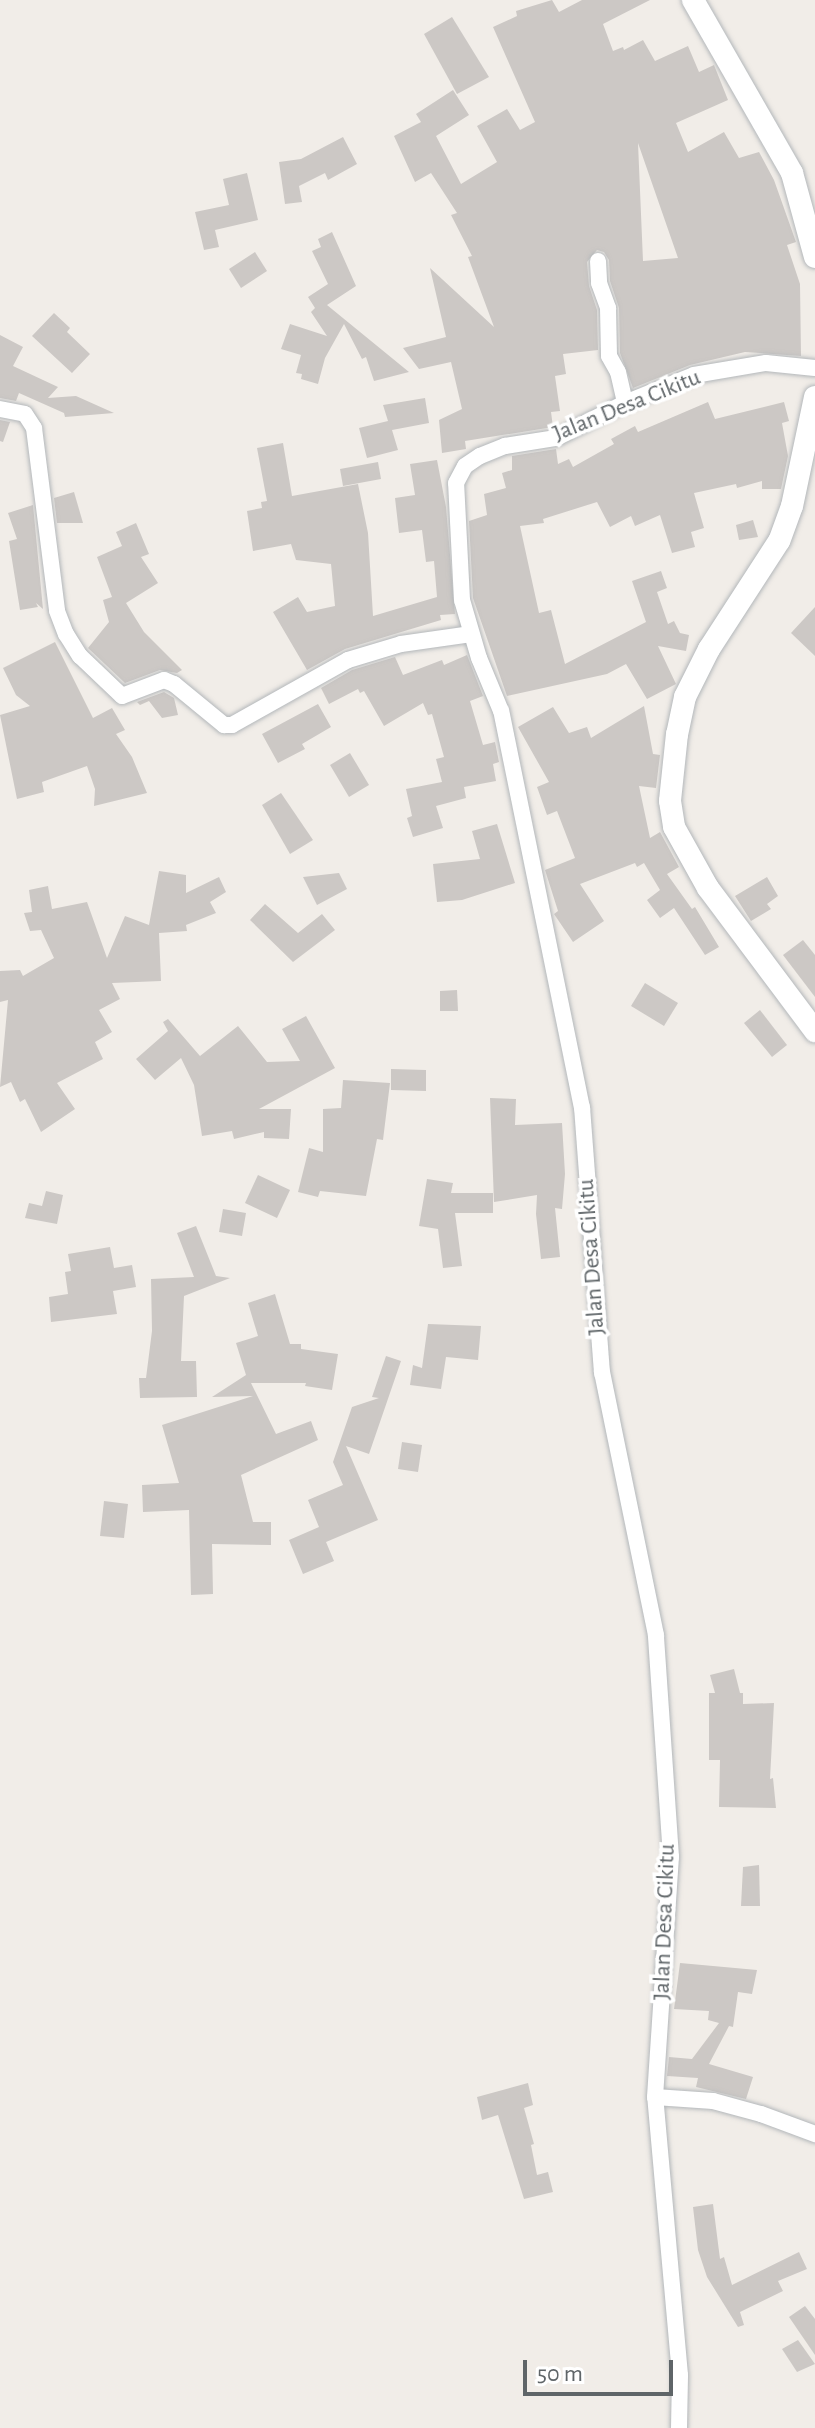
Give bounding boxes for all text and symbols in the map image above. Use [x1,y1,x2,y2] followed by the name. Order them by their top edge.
[549,363,705,449] street label: Jalan Desa Cikitu
[572,1178,612,1336] street label: Jalan Desa Cikitu
[648,1843,682,2001] street label: Jalan Desa Cikitu
[527,2344,677,2394] scale bar
[537,2362,583,2386] text: 50 m

